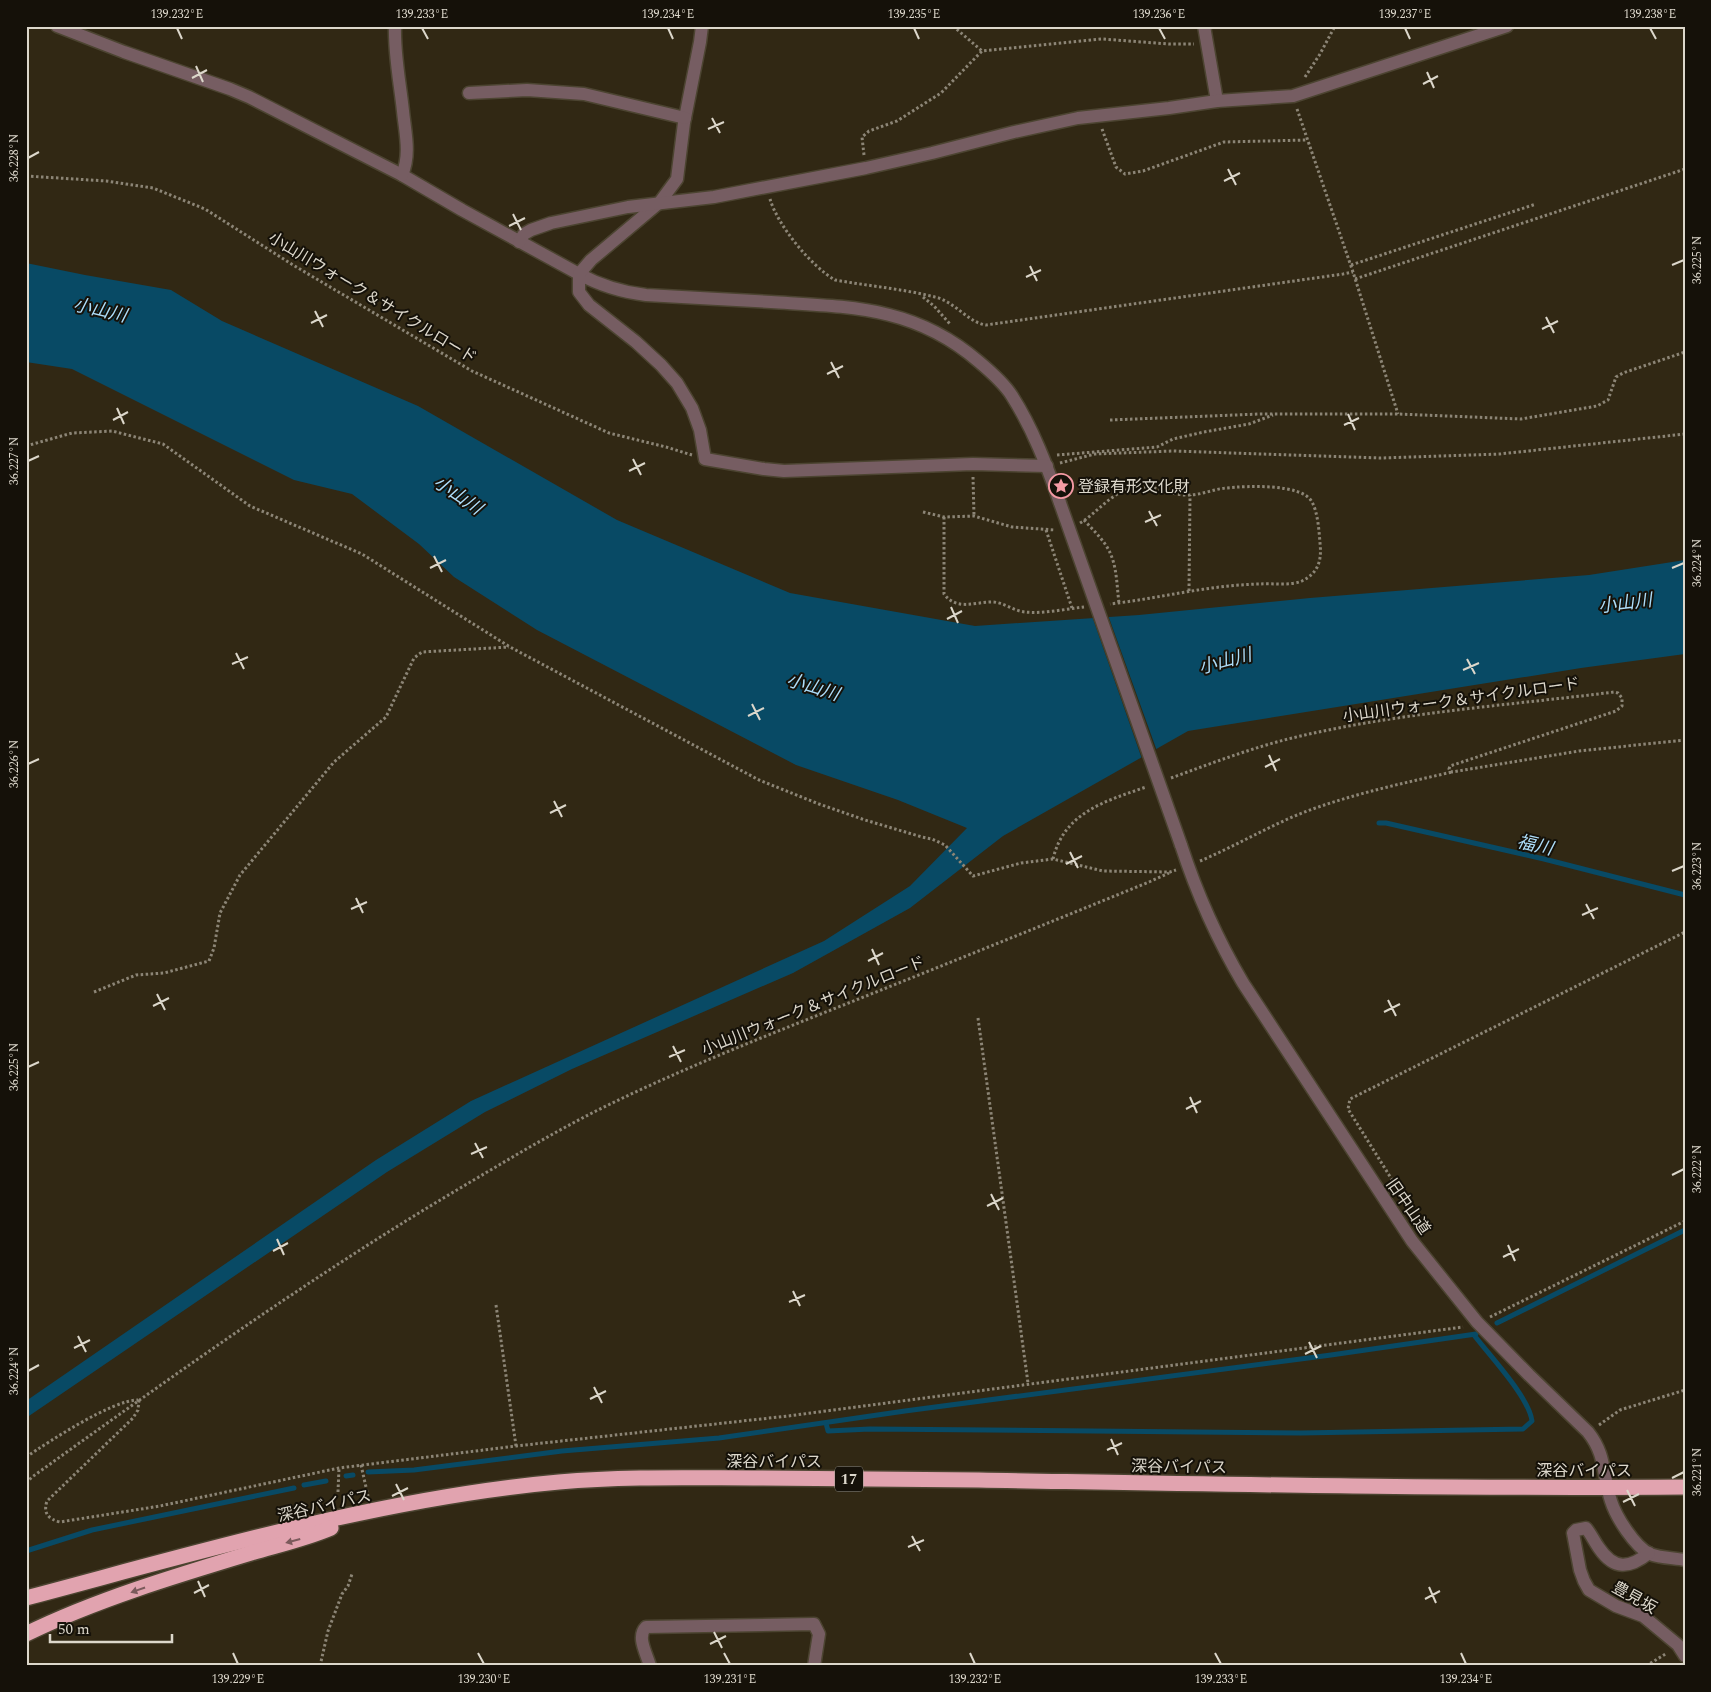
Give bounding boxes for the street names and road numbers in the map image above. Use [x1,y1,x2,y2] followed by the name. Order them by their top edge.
[264,226,481,370] street label: 小山川ウォーク＆サイクルロード
[1341,671,1581,729] street label: 小山川ウォーク＆サイクルロード
[698,950,929,1062] street label: 小山川ウォーク＆サイクルロード
[1380,1173,1436,1240] street label: 旧中山道
[726,1450,822,1474] street label: 深谷バイパス
[1131,1454,1227,1480] street label: 深谷バイパス
[1536,1459,1632,1483] street label: 深谷バイパス
[835,1466,863,1492] road number: 17
[275,1484,374,1528] street label: 深谷バイパス
[1608,1576,1661,1620] street label: 豊見坂

